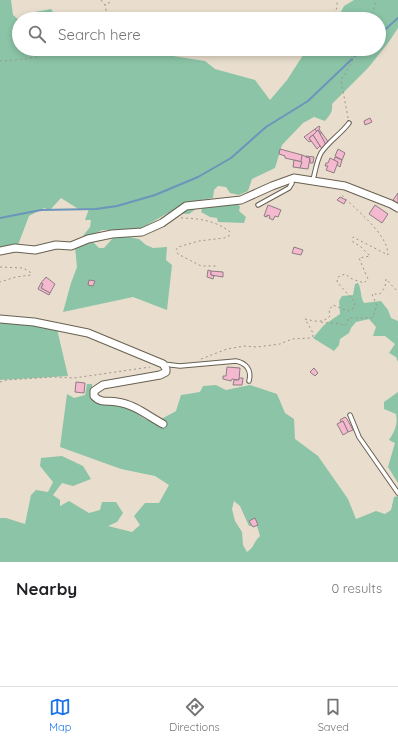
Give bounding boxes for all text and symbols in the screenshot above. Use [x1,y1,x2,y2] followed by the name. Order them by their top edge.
[12,12,386,56] search box
[26,23,48,45] icon: search
[58,25,141,44] text: Search here
[16,578,77,599] text: Nearby
[331,580,382,596] text: 0 results
[49,696,71,734] tab: Map
[169,696,220,734] tab: Directions
[318,696,349,734] tab: Saved

